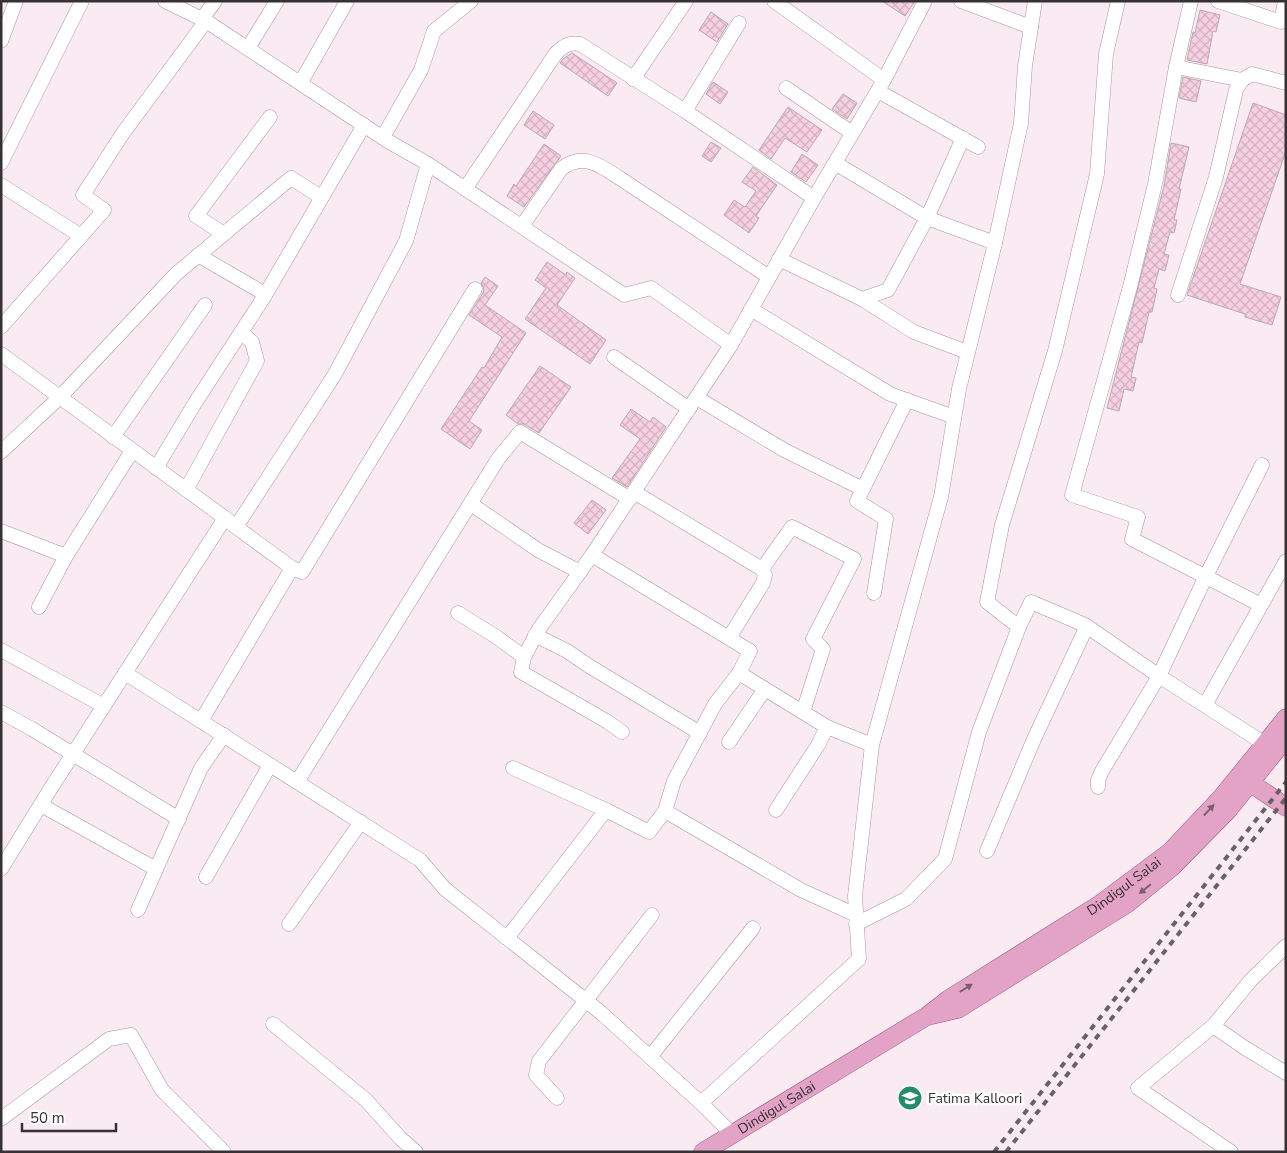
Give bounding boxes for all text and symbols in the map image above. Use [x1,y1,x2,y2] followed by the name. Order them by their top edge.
[1203,805,1215,817] one-way arrow
[1083,853,1165,920] street label: Dindigul Salai
[1139,883,1152,894] one-way arrow
[960,983,973,993] one-way arrow
[734,1077,819,1139] street label: Dindigul Salai
[897,1085,923,1111] school or university icon: Fatima Kalloori
[928,1089,1022,1108] place label: Fatima Kalloori
[22,1100,116,1132] scale bar
[30,1108,65,1128] text: 50 m

